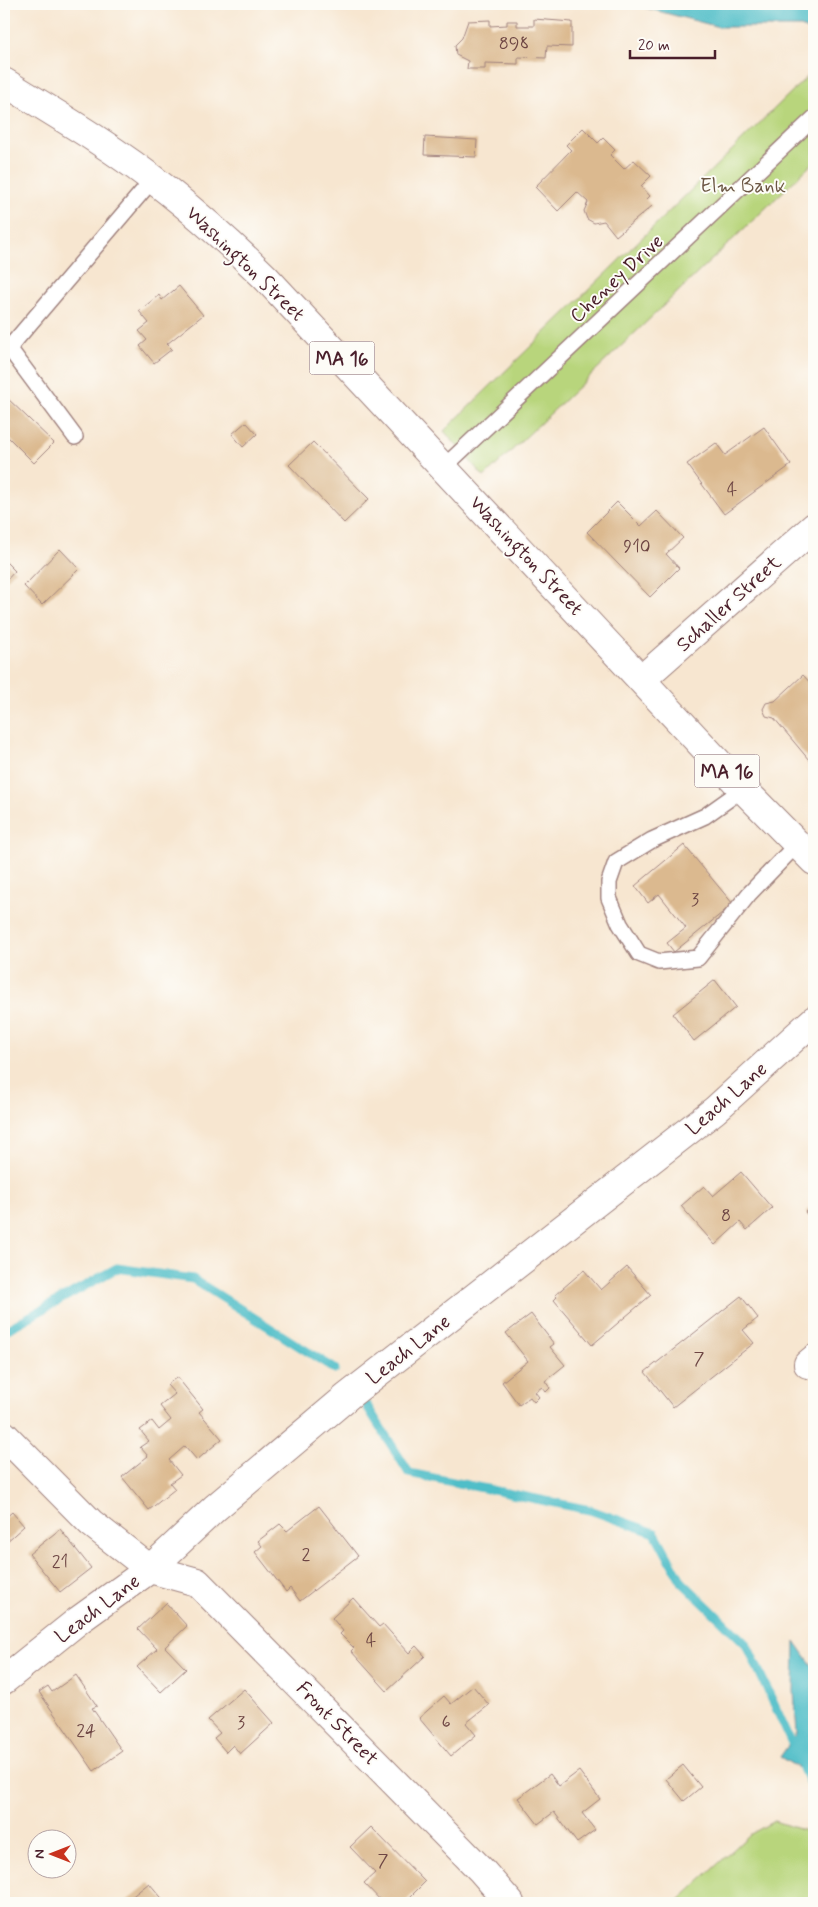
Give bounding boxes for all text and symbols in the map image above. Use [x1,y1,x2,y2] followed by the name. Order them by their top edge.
[630,28,716,60] scale bar
[499,32,529,56] house number: 898
[638,36,670,56] text: 20 m
[700,173,786,200] park label: Elm Bank
[178,200,310,329] street label: Washington Street
[564,229,670,330] street label: Cheney Drive
[310,342,374,374] road number: MA 16
[727,478,737,502] house number: 4
[462,490,589,623] street label: Washington Street
[623,535,651,559] house number: 910
[671,550,787,658] street label: Schaller Street
[694,754,760,788] road number: MA 16
[691,888,699,912] house number: 3
[680,1056,774,1142] street label: Leach Lane
[721,1204,731,1228] house number: 8
[361,1309,457,1392] street label: Leach Lane
[694,1347,705,1371] house number: 7
[302,1543,311,1567] house number: 2
[52,1550,68,1574] house number: 21
[50,1568,146,1650] street label: Leach Lane
[366,1629,376,1653] house number: 4
[290,1676,384,1772] street label: Front Street
[441,1710,451,1734] house number: 6
[237,1711,245,1735] house number: 3
[76,1719,96,1743] house number: 24
[28,1830,78,1880] north arrow
[31,1849,49,1859] text: N
[378,1849,389,1873] house number: 7

